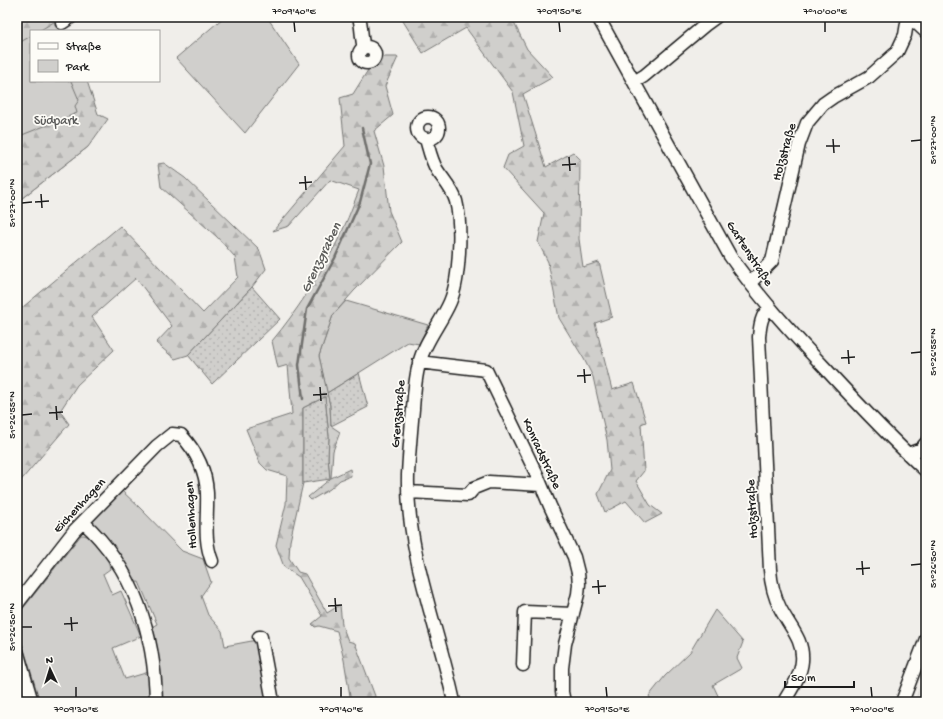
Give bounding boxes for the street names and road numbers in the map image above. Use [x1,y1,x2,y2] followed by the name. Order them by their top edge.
[770,121,800,183] street label: Holzstraße
[722,219,776,290] street label: Gartenstraße
[389,379,409,449] street label: Grenzstraße
[518,416,564,492] street label: Konradstraße
[51,475,110,537] street label: Eichenhagen
[744,479,762,539] street label: Holzstraße
[183,480,201,549] street label: Hollenhagen

